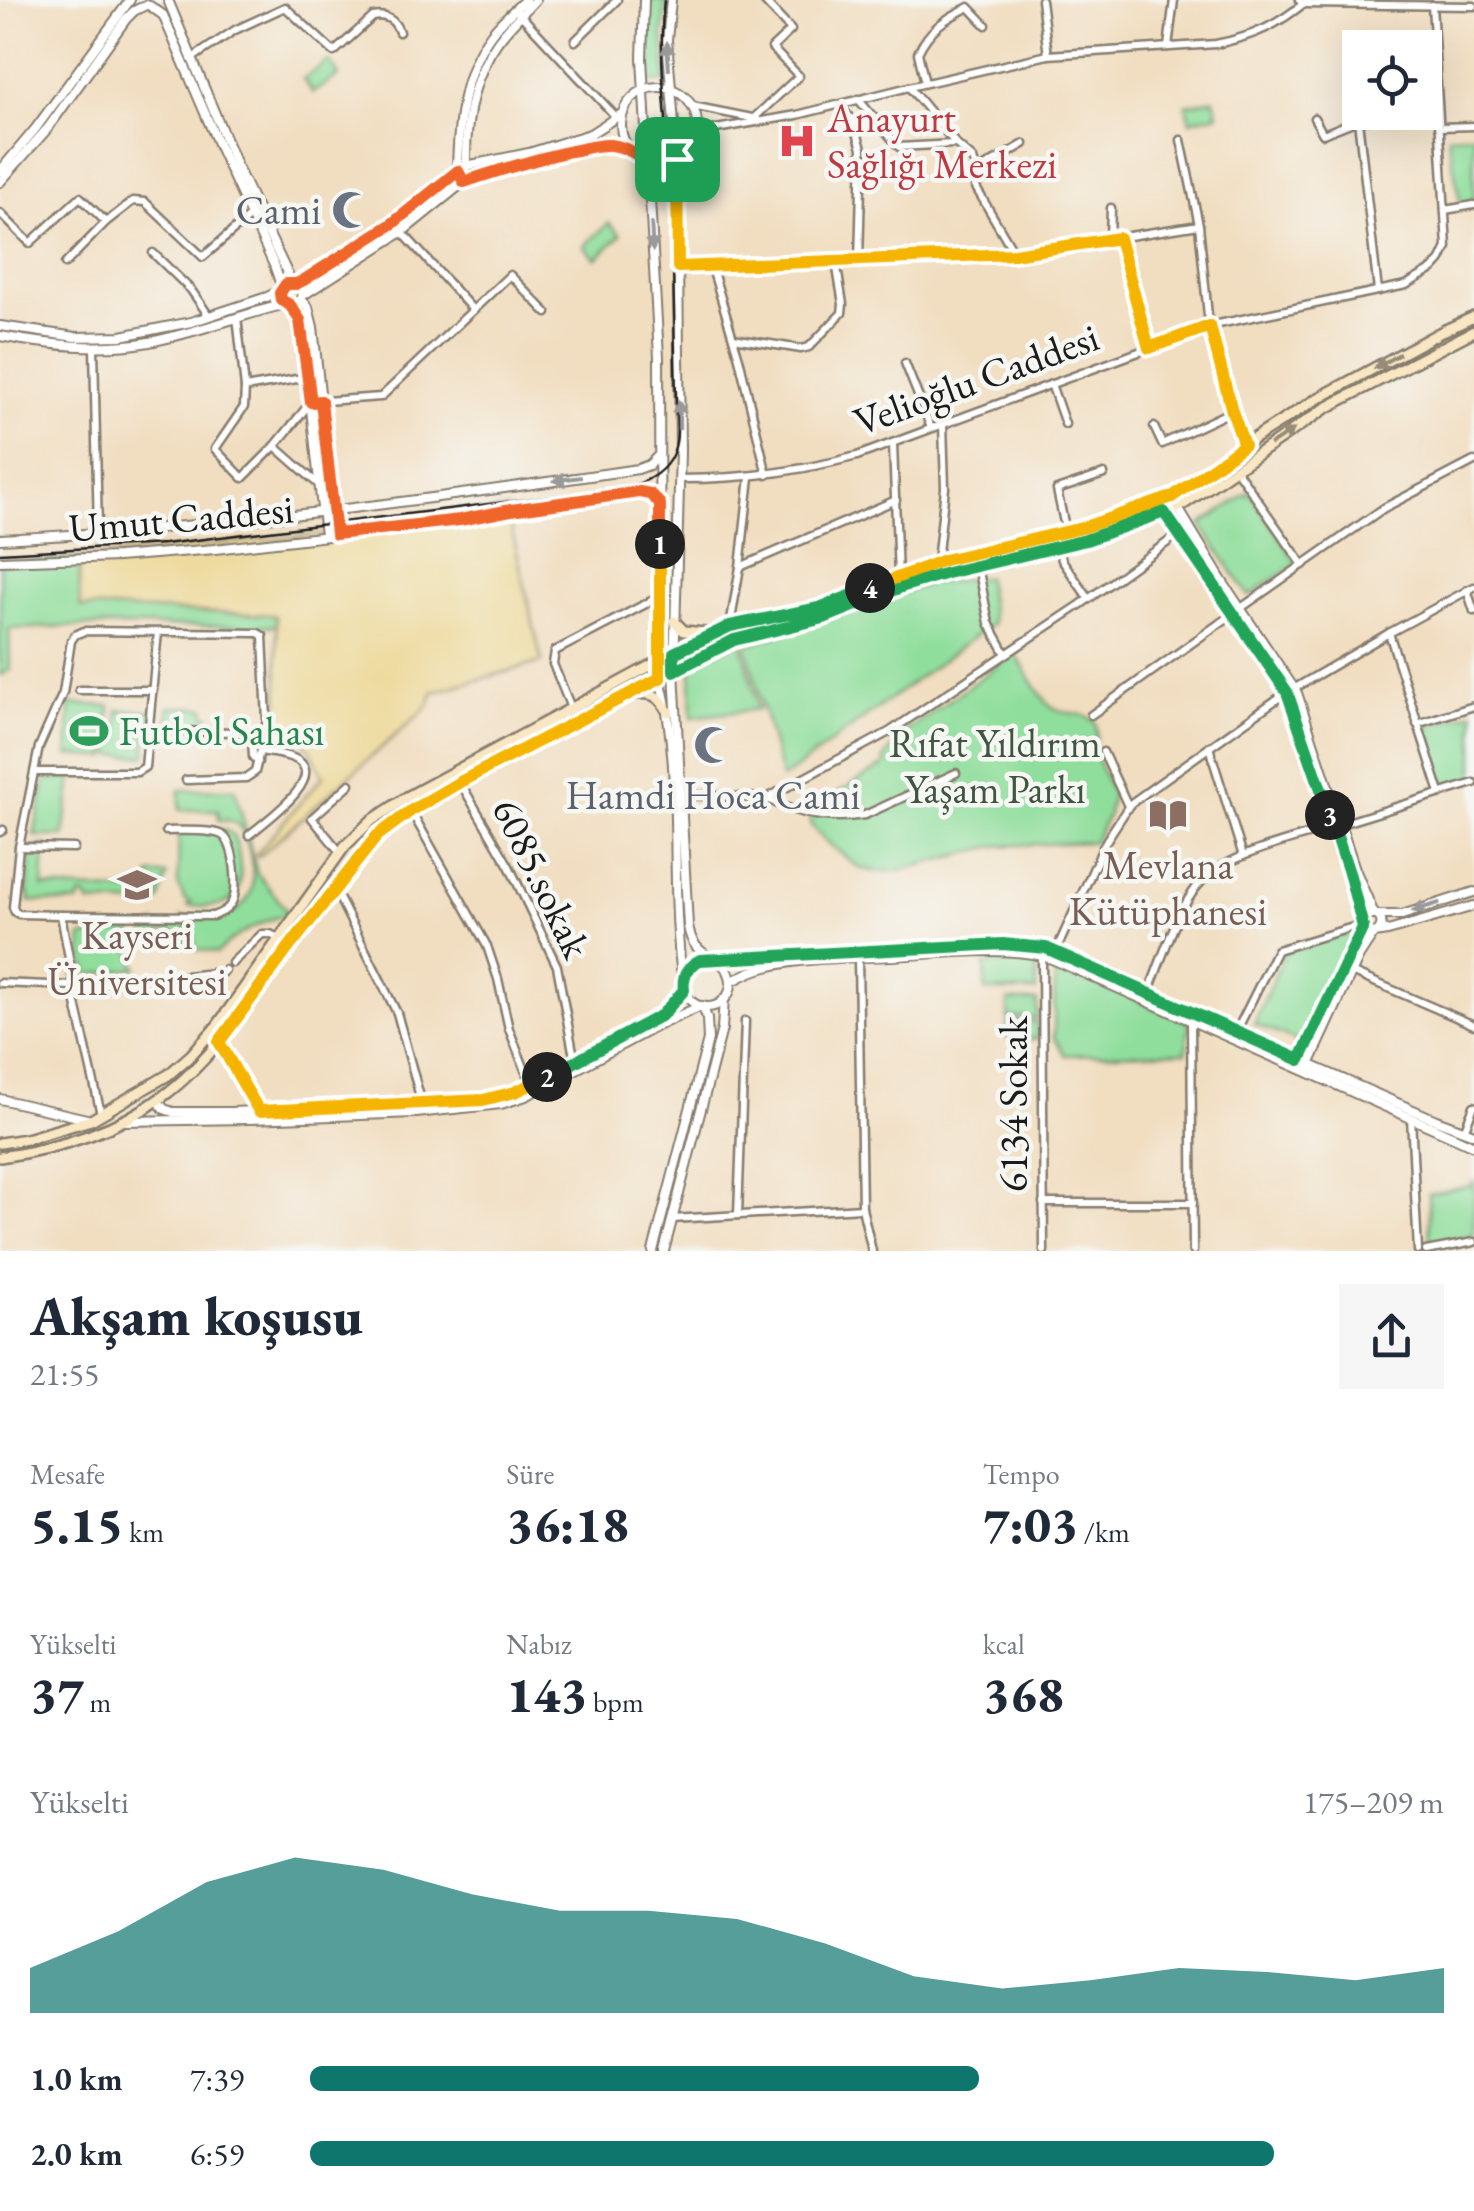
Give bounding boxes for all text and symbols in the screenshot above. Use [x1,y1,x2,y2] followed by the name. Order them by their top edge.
[1342,30,1442,130] map controls
[1342,30,1442,130] button: locate
[660,39,676,71] one-way arrow
[826,92,1057,190] place label: Anayurt Sağlığı Merkezi
[635,117,720,202] pin
[776,120,818,162] hospital icon: Anayurt Sağlığı Merkezi
[650,132,705,187] icon: arrive
[236,184,321,236] place label: Cami
[330,189,372,231] mosque icon: Cami
[644,222,660,254] one-way arrow
[846,311,1106,447] street label: Velioğlu Caddesi
[1372,352,1401,369] one-way arrow
[671,399,687,431] one-way arrow
[1268,428,1296,446] one-way arrow
[551,471,582,487] one-way arrow
[66,482,296,554] street label: Umut Caddesi
[635,519,685,569] pin: 1
[653,526,667,562] text: 1
[845,563,895,613] pin: 4
[863,570,877,606] text: 4
[119,705,325,757] place label: Futbol Sahası
[68,710,110,752] sports icon: Futbol Sahası
[889,717,1101,815] park label: Rıfat Yıldırım Yaşam Parkı
[692,724,734,766] mosque icon: Hamdi Hoca Cami
[566,769,861,821] place label: Hamdi Hoca Cami
[481,789,604,968] street label: 6085.sokak
[1305,790,1355,840] pin: 3
[1147,794,1189,836] library icon: Mevlana Kütüphanesi
[1323,797,1337,833] text: 3
[1069,839,1267,937] place label: Mevlana Kütüphanesi
[116,864,158,906] school or university icon: Kayseri Üniversitesi
[1410,900,1441,915] one-way arrow
[47,909,227,1007] place label: Kayseri Üniversitesi
[987,1015,1039,1192] street label: 6134 Sokak
[522,1052,572,1102] pin: 2
[540,1059,554,1095] text: 2
[30,1280,363,1351] text: Akşam koşusu
[1339,1284,1444,1389] button: share
[30,1353,99,1395] text: 21:55
[30,1456,105,1492] text: Mesafe
[506,1456,554,1492] text: Süre
[983,1456,1060,1492] text: Tempo
[30,1492,124,1557] text: 5.15
[506,1492,629,1557] text: 36:18
[983,1492,1078,1557] text: 7:03
[124,1514,164,1550] text: km
[1078,1514,1130,1550] text: /km
[30,1626,116,1662] text: Yükselti
[506,1626,572,1662] text: Nabız
[983,1626,1025,1662] text: kcal
[30,1662,84,1727] text: 37
[506,1662,587,1727] text: 143
[983,1662,1064,1727] text: 368
[84,1684,111,1720] text: m
[587,1684,644,1720] text: bpm
[30,1781,129,1823] text: Yükselti
[1303,1781,1444,1823] text: 175–209 m
[30,2058,123,2100] text: 1.0 km
[190,2058,244,2100] text: 7:39
[30,2133,123,2175] text: 2.0 km
[190,2133,244,2175] text: 6:59

